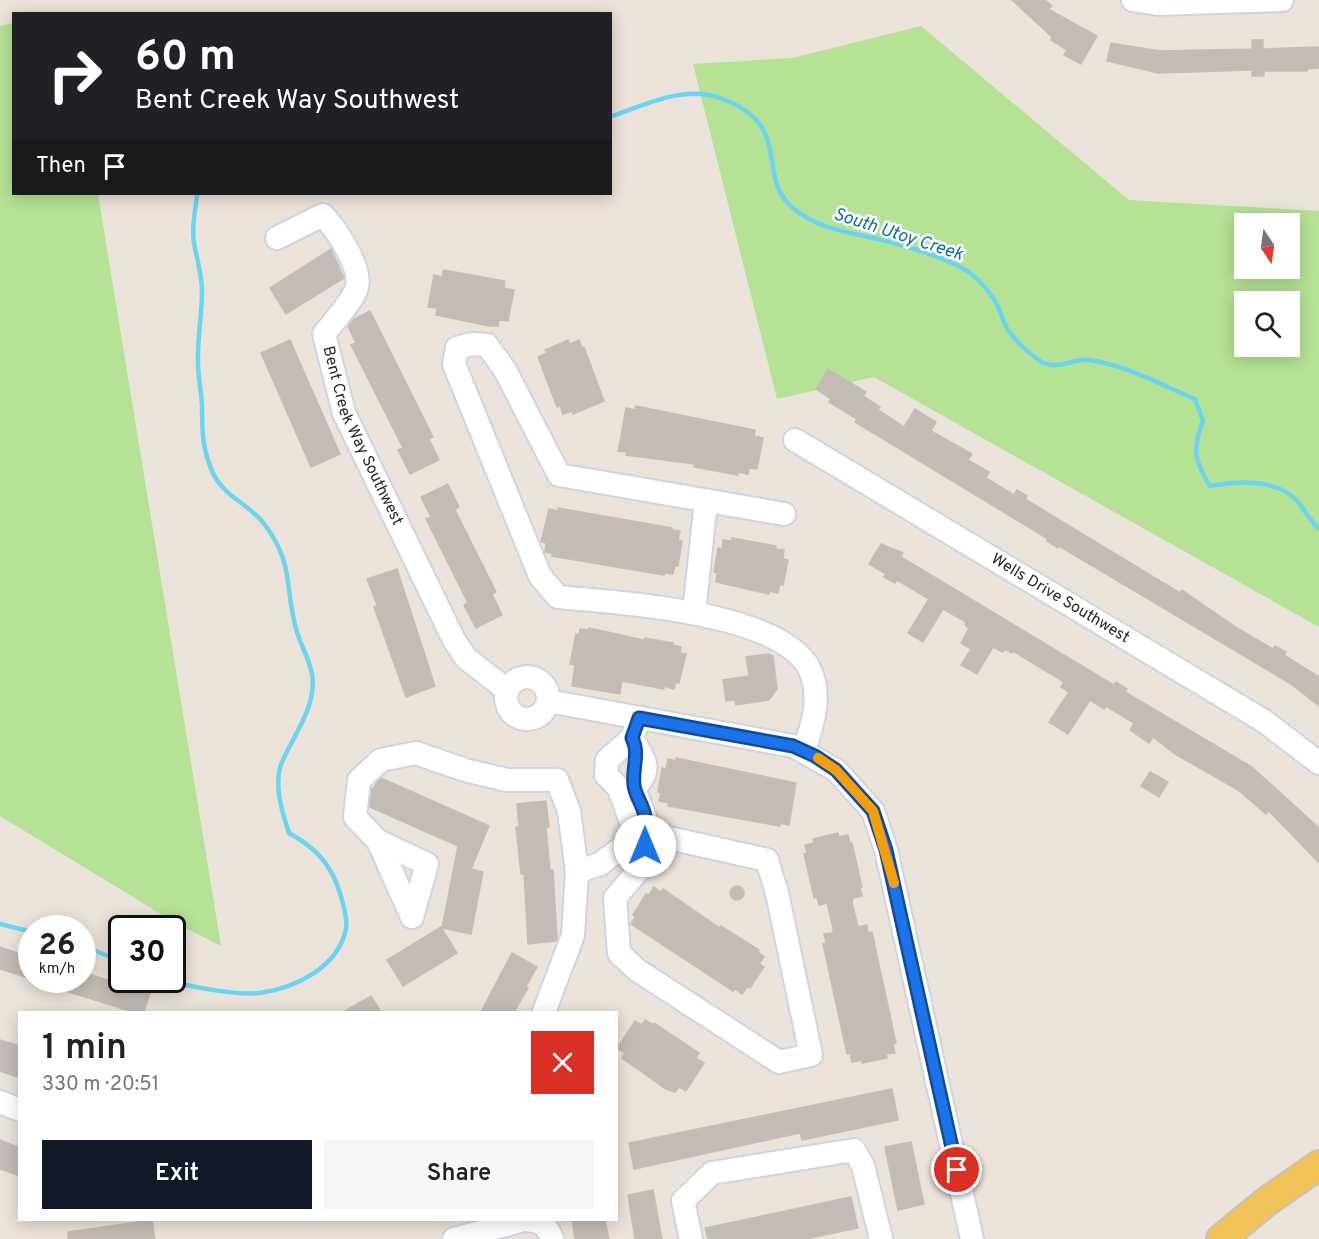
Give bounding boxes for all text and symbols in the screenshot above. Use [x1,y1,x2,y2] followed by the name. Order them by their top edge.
[135,32,236,85] text: 60 m
[36,36,114,114] icon: right
[135,84,459,118] text: Bent Creek Way Southwest
[98,150,131,183] icon: arrive
[36,153,86,180] text: Then
[830,203,967,267] water label: South Utoy Creek
[1234,213,1300,279] north arrow
[1234,213,1300,357] map controls
[1234,291,1300,357] button: search
[317,344,407,529] street label: Bent Creek Way Southwest
[987,550,1133,648] street label: Wells Drive Southwest
[613,814,677,878] position arrow
[108,915,186,993] speed limit sign: 30
[39,928,75,965] text: 26
[39,960,75,979] text: km/h
[42,1026,127,1072] text: 1 min
[531,1031,594,1094] button: close
[42,1072,159,1098] text: 330 m · 20:51
[42,1140,312,1209] button: Exit
[324,1140,594,1209] button: Share
[931,1144,982,1195] pin
[940,1153,973,1186] icon: arrive

